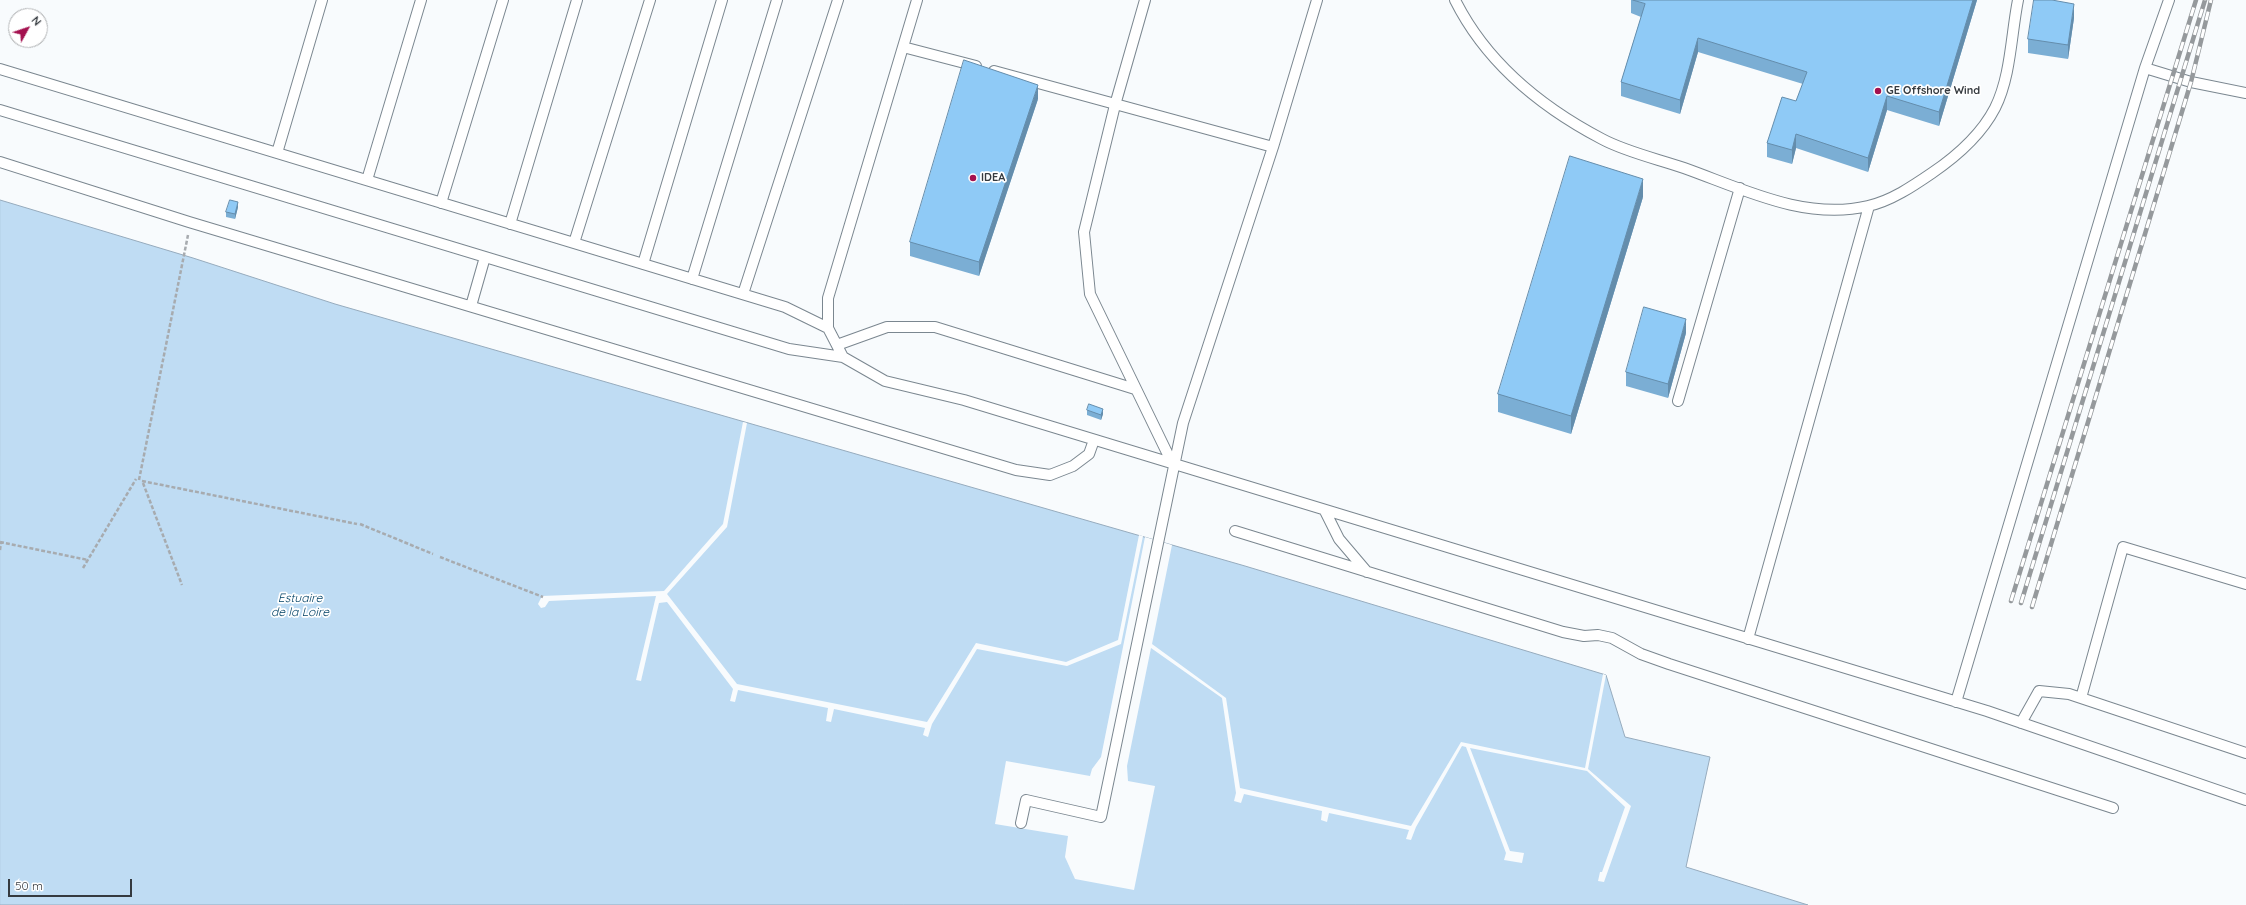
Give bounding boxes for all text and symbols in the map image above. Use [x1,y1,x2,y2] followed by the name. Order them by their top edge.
[8,8,48,48] north arrow
[28,13,44,29] text: N
[1886,84,1980,98] place label: GE Offshore Wind
[1873,86,1883,96] marker: GE Offshore Wind
[981,171,1005,185] place label: IDEA
[968,173,978,183] marker: IDEA
[271,591,329,619] water label: Estuaire de la Loire
[10,871,134,897] scale bar
[15,878,43,893] text: 50 m

